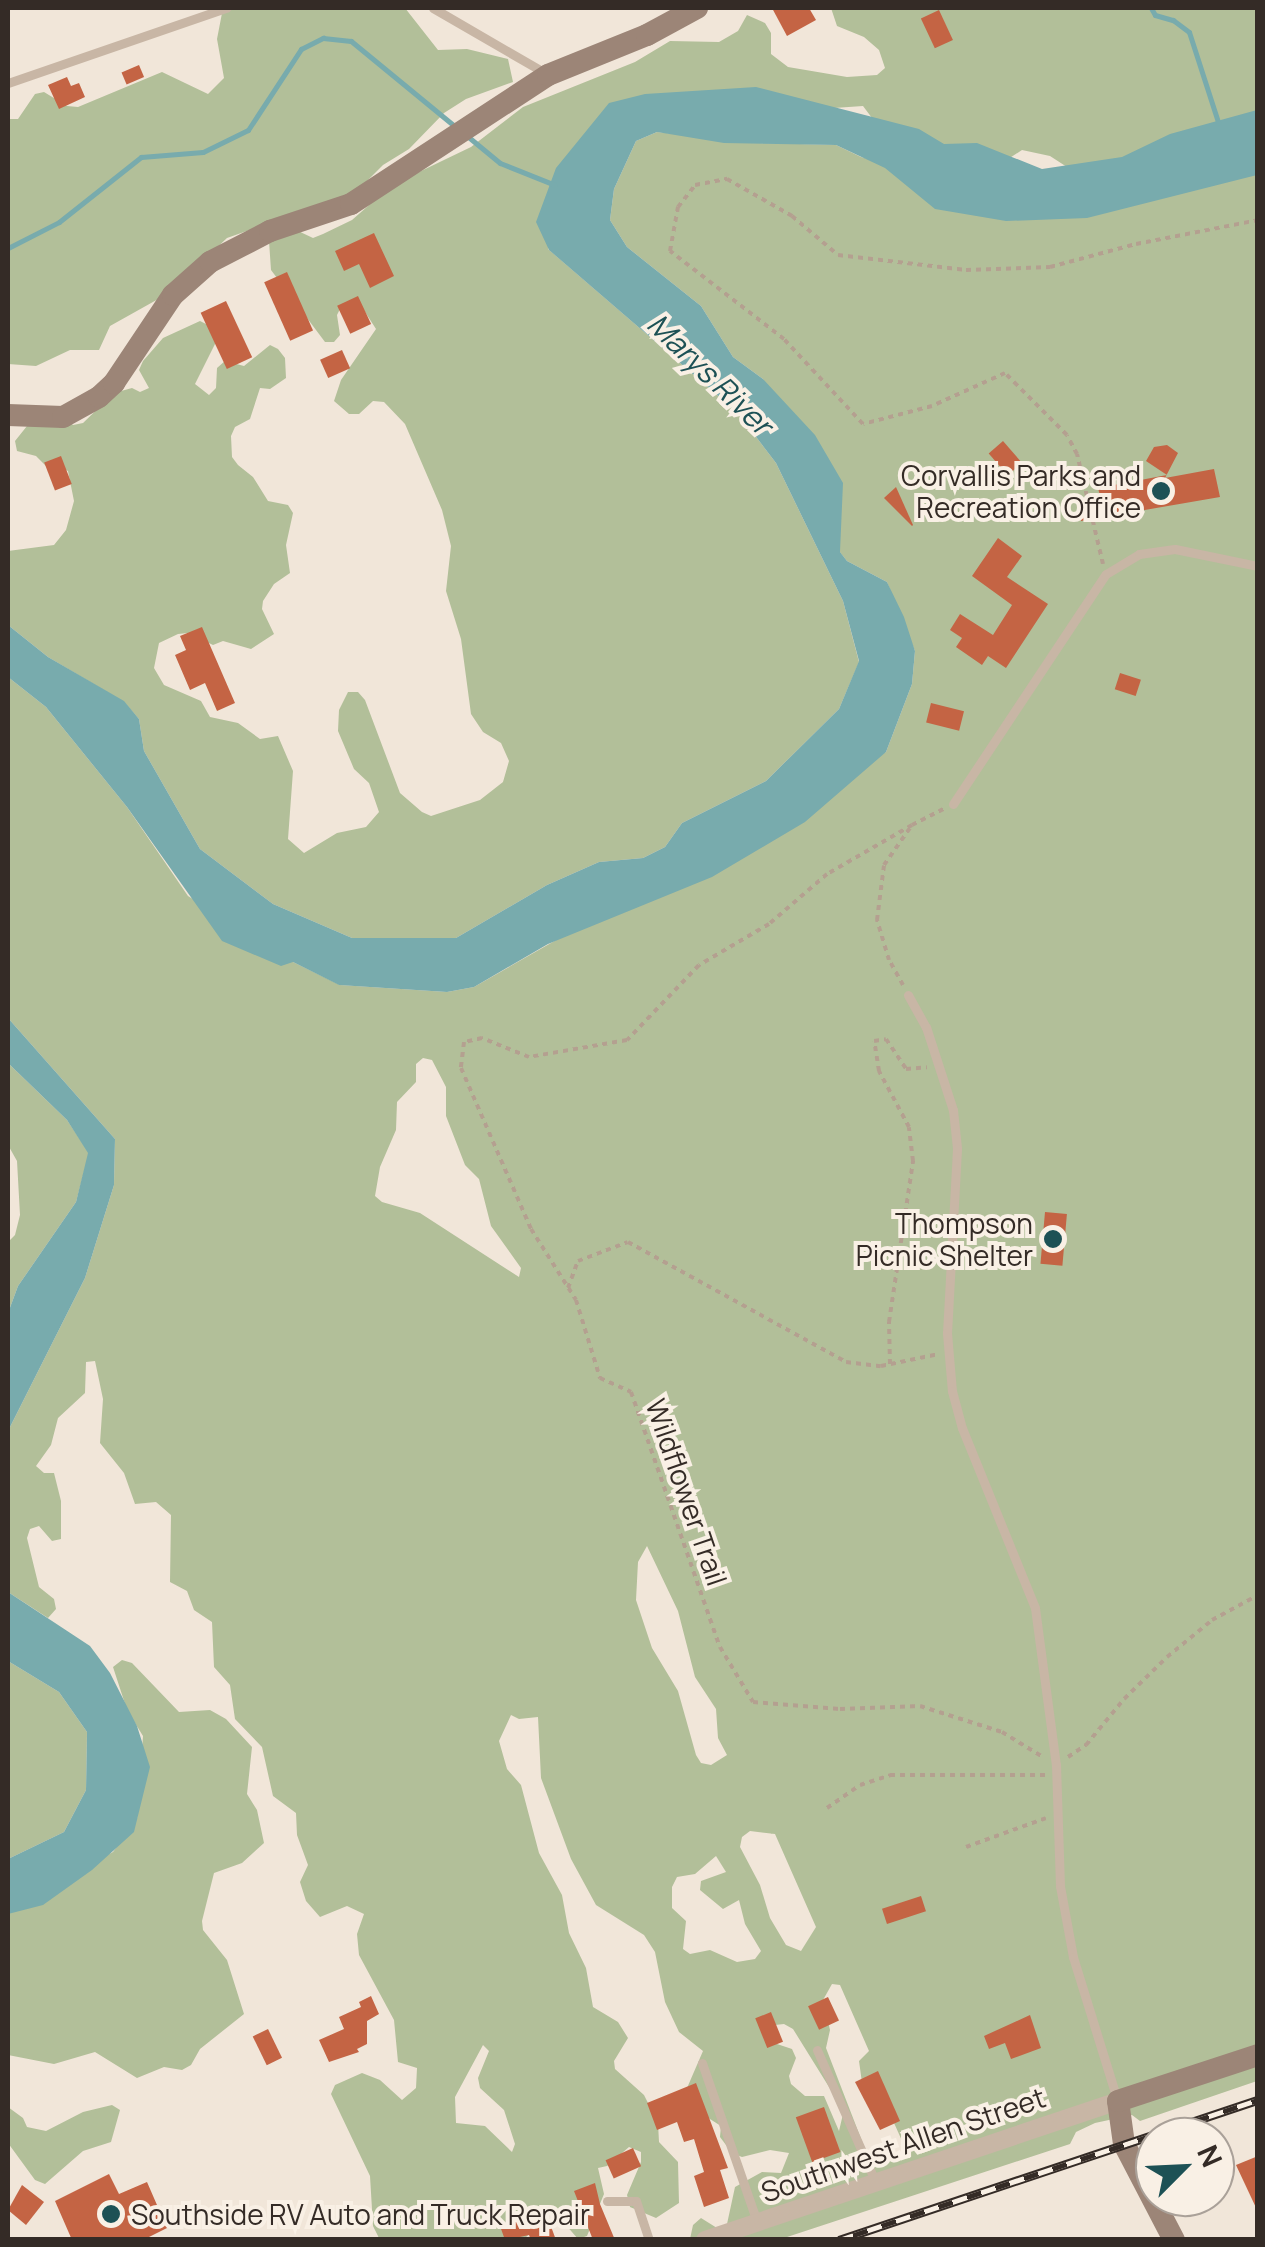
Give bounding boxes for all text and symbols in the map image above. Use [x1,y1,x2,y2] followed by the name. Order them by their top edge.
[640,306,780,442] water label: Marys River
[901,458,1141,524] place label: Corvallis Parks and Recreation Office
[1150,480,1172,502] marker: Corvallis Parks and Recreation Office
[856,1206,1033,1272] place label: Thompson Picnic Shelter
[1042,1228,1064,1250] marker: Thompson Picnic Shelter
[639,1394,735,1590] street label: Wildflower Trail
[756,2080,1050,2208] street label: Southwest Allen Street
[1135,2117,1235,2217] north arrow
[1189,2139,1232,2173] text: N
[131,2197,590,2231] place label: Southside RV Auto and Truck Repair
[100,2203,122,2225] marker: Southside RV Auto and Truck Repair

